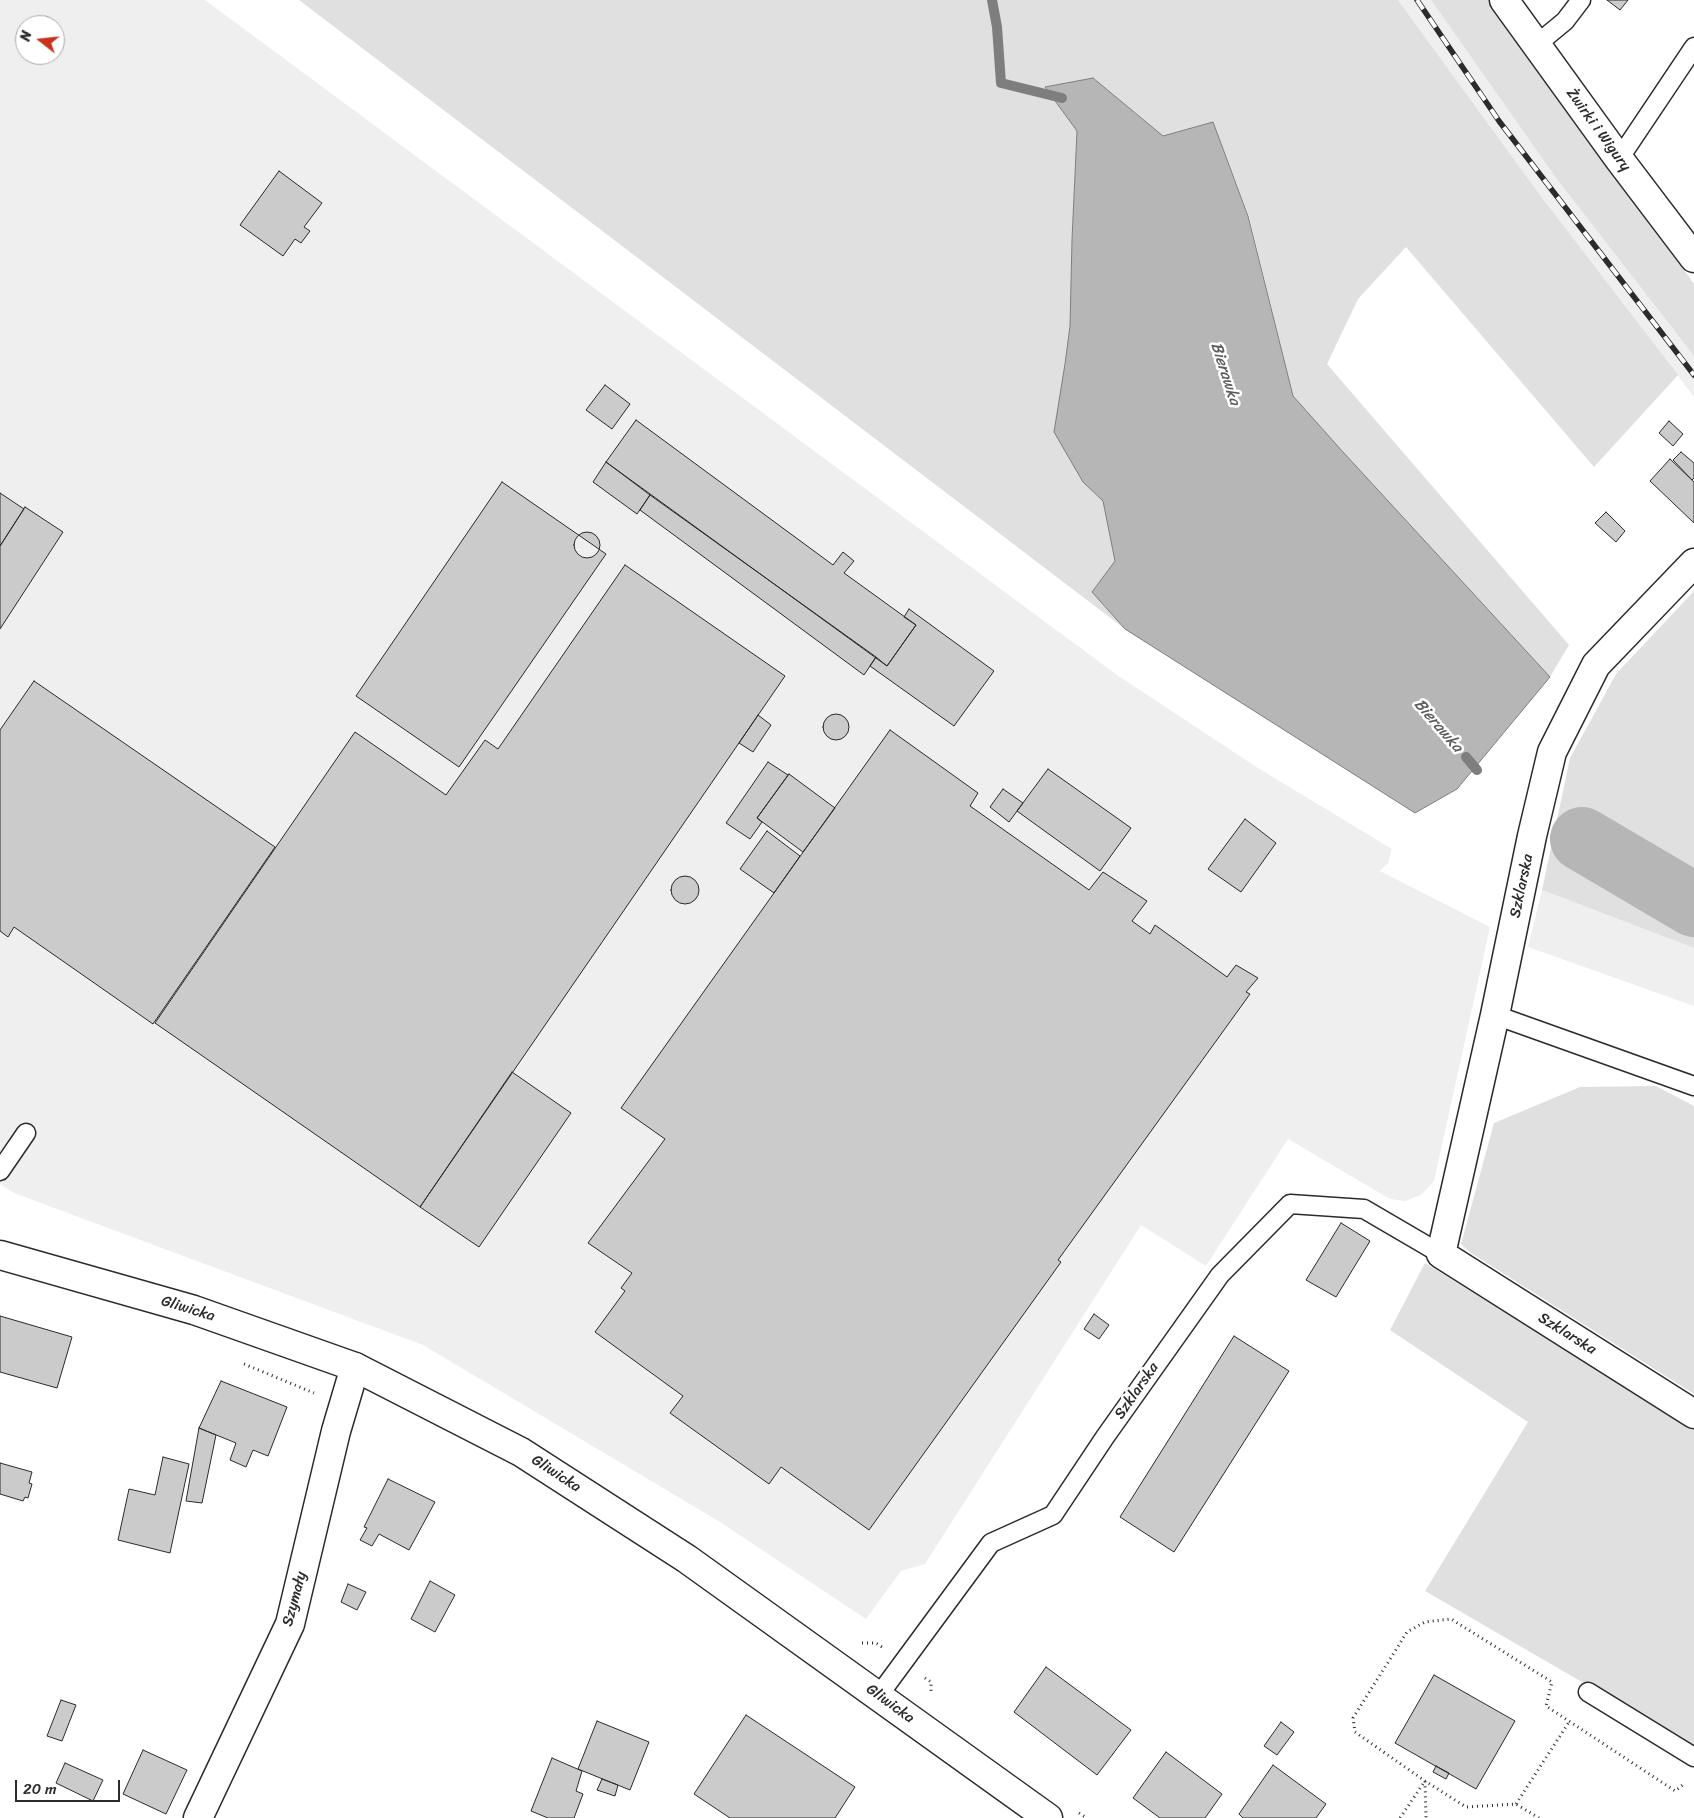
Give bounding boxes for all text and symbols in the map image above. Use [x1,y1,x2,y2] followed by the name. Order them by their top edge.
[15,15,65,65] north arrow
[13,28,39,44] text: N
[1562,85,1634,175] street label: Żwirki i Wigury
[1206,340,1244,408] water label: Bierawka
[1409,695,1467,757] water label: Bierawka
[1506,852,1538,920] street label: Szklarska
[159,1292,217,1326] street label: Gliwicka
[1535,1309,1599,1359] street label: Szklarska
[1111,1359,1163,1423] street label: Szklarska
[528,1451,584,1497] street label: Gliwicka
[279,1570,311,1628] street label: Szymały
[862,1680,918,1728] street label: Gliwicka
[18,1770,122,1802] scale bar
[23,1776,57,1802] text: 20 m

